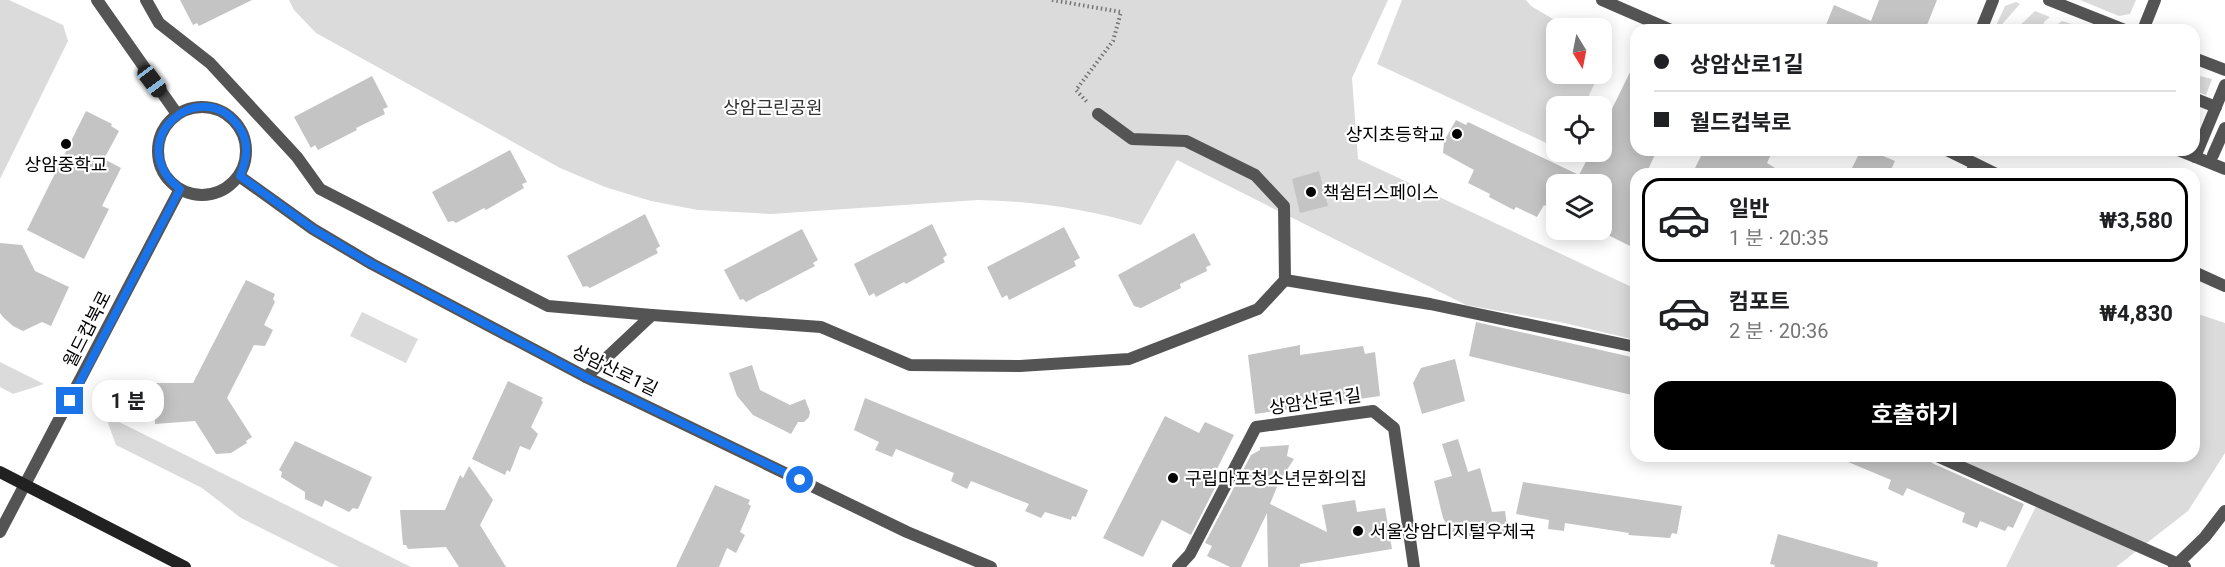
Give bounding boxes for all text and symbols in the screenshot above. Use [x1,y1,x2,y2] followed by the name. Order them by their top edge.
[1546,18,1612,84] north arrow
[1546,18,1612,240] map controls
[1690,52,1804,77] text: 상암산로1길
[134,61,170,101] car
[1546,96,1612,162] button: locate
[723,97,823,118] park label: 상암근린공원
[1690,110,1791,135] text: 월드컵북로
[1346,124,1445,145] place label: 상지초등학교
[1450,127,1464,141] marker: 상지초등학교
[59,137,73,151] marker: 상암중학교
[25,154,107,175] place label: 상암중학교
[1546,174,1612,240] button: layers
[1323,182,1439,203] place label: 책쉼터스페이스
[1304,185,1318,199] marker: 책쉼터스페이스
[1657,193,1711,247] icon: car
[1729,196,1769,221] text: 일반
[2099,208,2173,233] text: ₩3,580
[1729,226,1829,250] text: 1 분 · 20:35
[1657,286,1711,340] icon: car
[59,287,115,371] street label: 월드컵북로
[1729,289,1790,314] text: 컴포트
[2099,301,2173,326] text: ₩4,830
[1729,319,1829,343] text: 2 분 · 20:36
[569,340,661,400] street label: 상암산로1길
[91,380,163,422] callout: 1 분
[1654,381,2176,450] button: 호출하기
[1268,384,1362,418] street label: 상암산로1길
[56,387,83,414] route end
[111,389,145,413] text: 1 분
[786,466,813,493] route start
[1185,468,1367,489] place label: 구립마포청소년문화의집
[1166,471,1180,485] marker: 구립마포청소년문화의집
[1370,521,1536,542] place label: 서울상암디지털우체국
[1351,524,1365,538] marker: 서울상암디지털우체국

